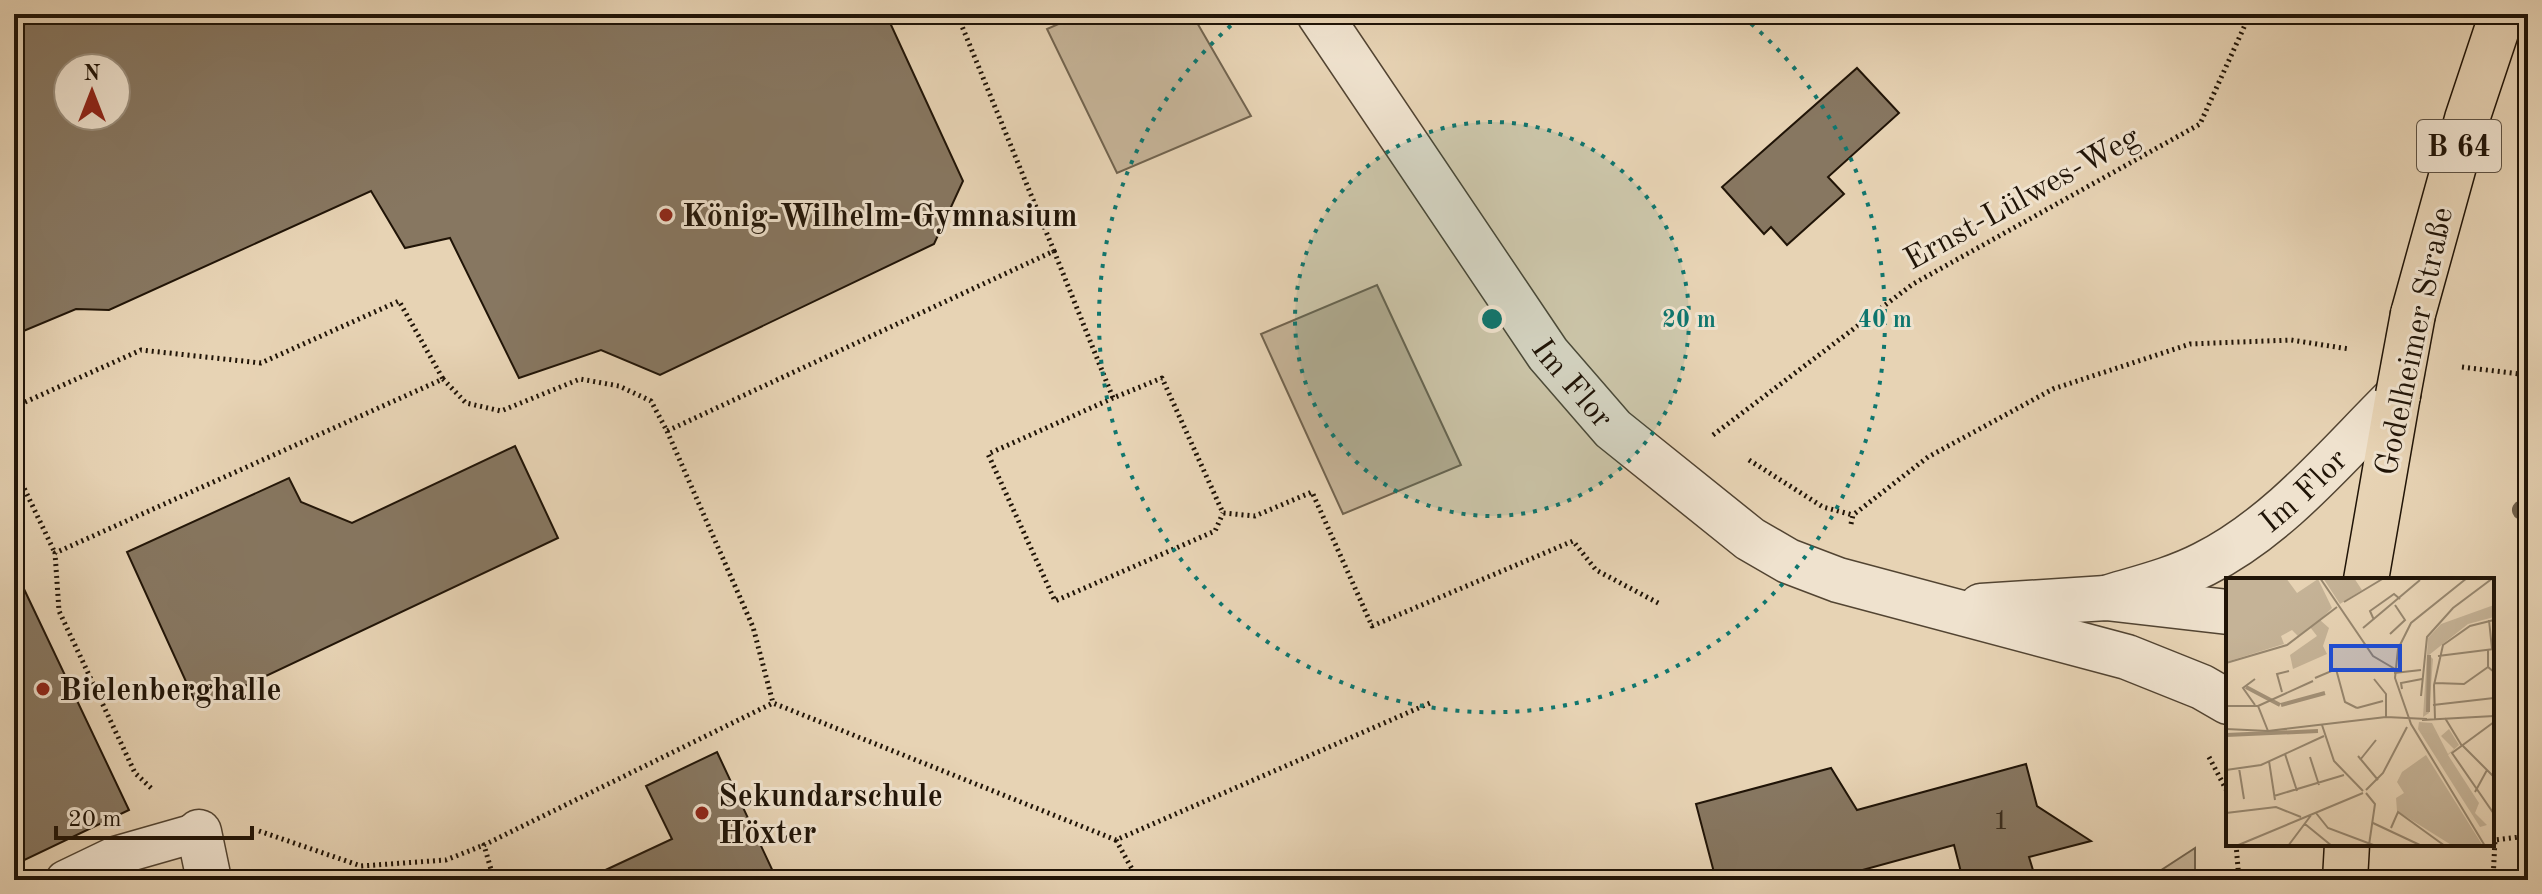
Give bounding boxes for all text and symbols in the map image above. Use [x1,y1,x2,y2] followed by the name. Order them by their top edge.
[52,52,132,132] north arrow
[84,63,101,85] text: N
[2417,120,2501,172] road number: B 64
[1899,122,2145,277] street label: Ernst-Lülwes-Weg
[682,202,1078,234] place label: König-Wilhelm-Gymnasium
[2372,205,2460,479] street label: Godelheimer Straße
[657,206,675,224] marker: König-Wilhelm-Gymnasium
[1478,305,1506,333] centre of rings
[1662,309,1716,333] text: 20 m
[1858,309,1912,333] text: 40 m
[1524,334,1618,435] street label: Im Flor
[2255,444,2355,540] street label: Im Flor
[2226,578,2494,846] inset map
[59,676,282,708] place label: Bielenberghalle
[34,680,52,698] marker: Bielenberghalle
[718,782,943,851] place label: Sekundarschule Höxter
[56,790,252,840] scale bar
[693,804,711,822] marker: Sekundarschule Höxter
[68,808,122,832] text: 20 m
[1993,808,2009,836] house number: 1

